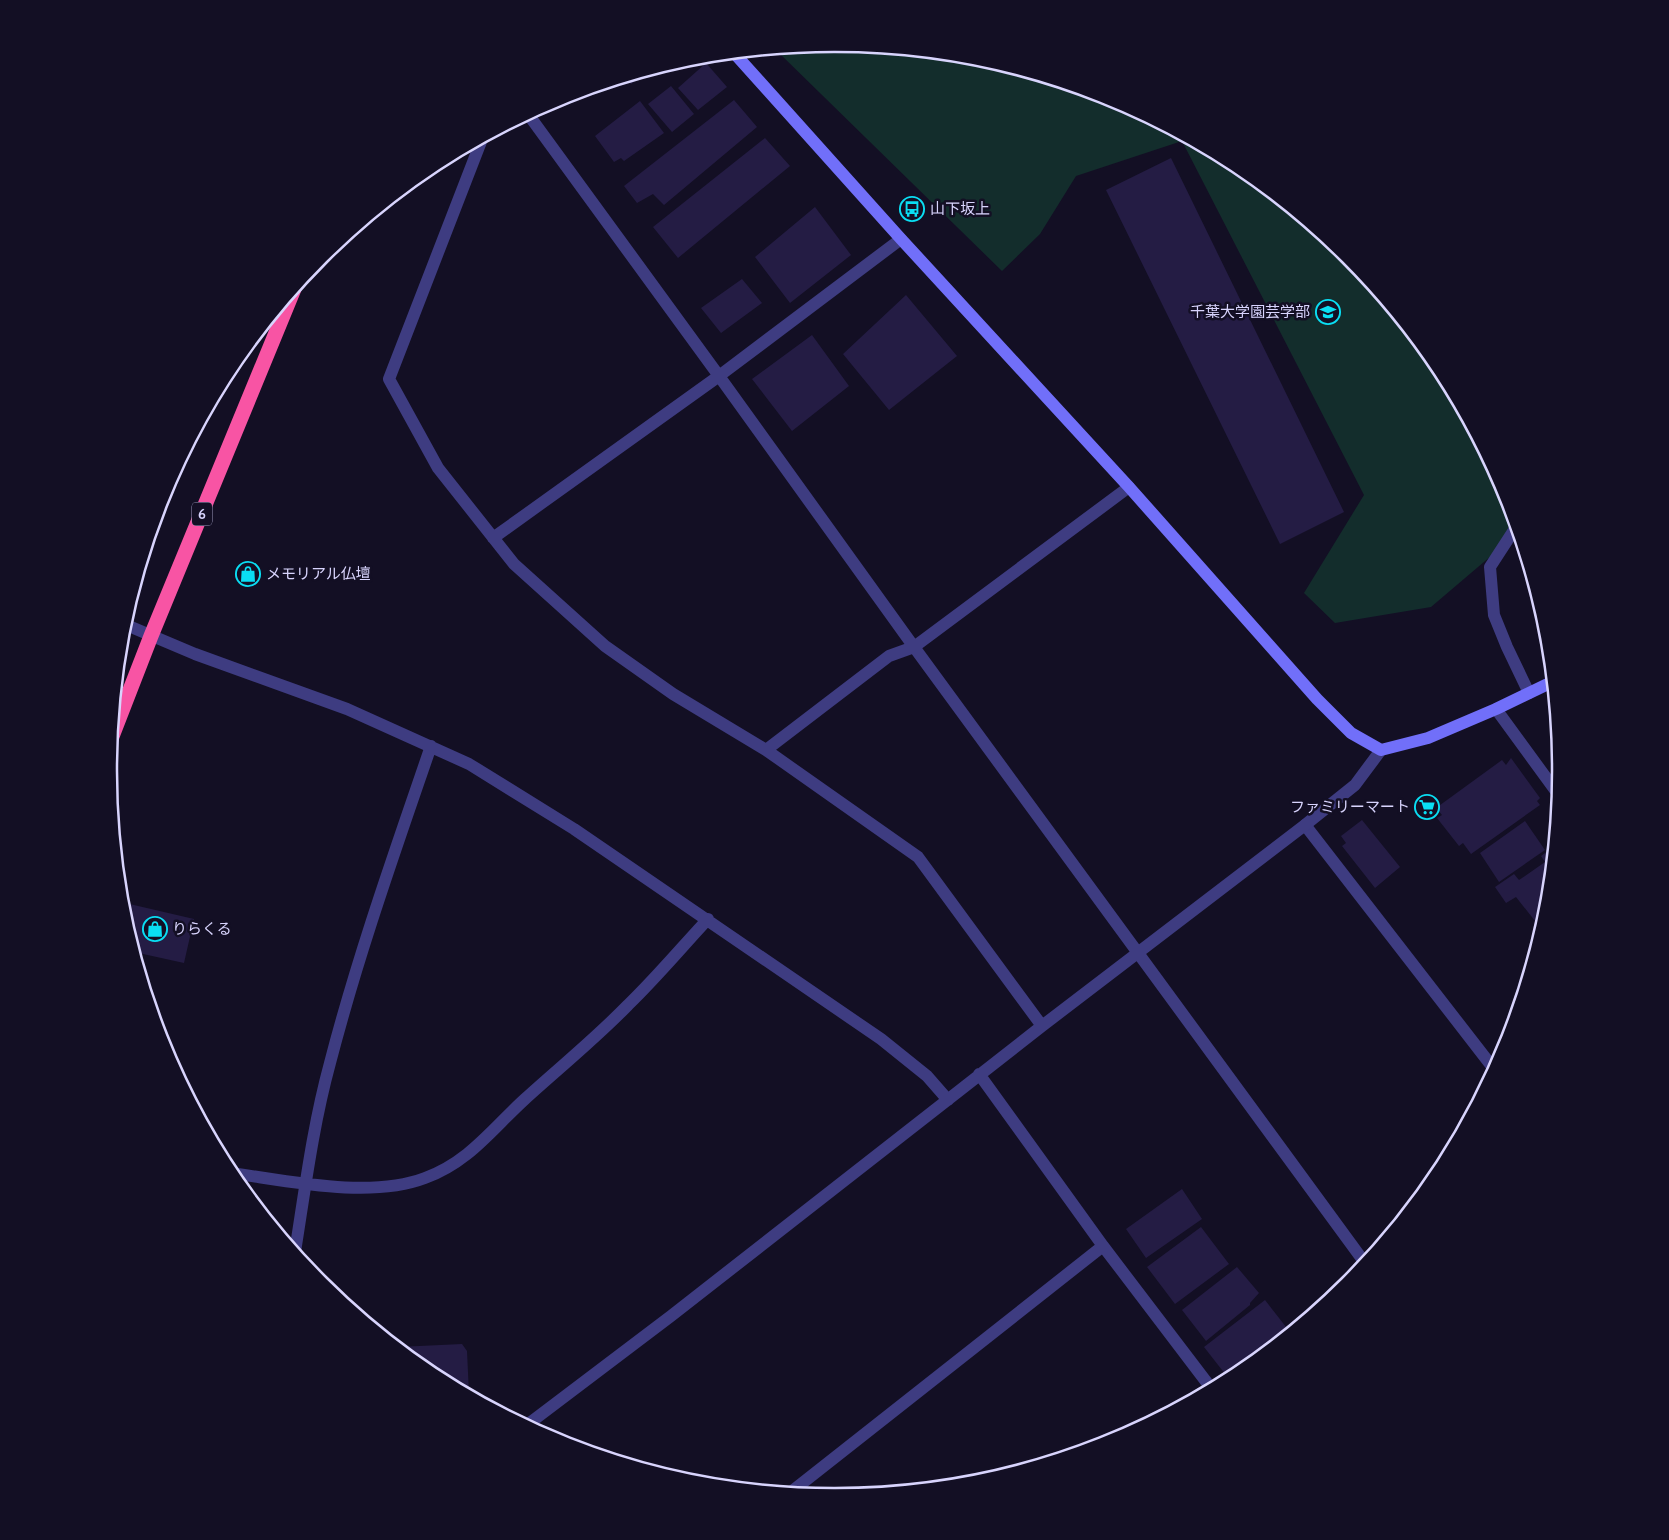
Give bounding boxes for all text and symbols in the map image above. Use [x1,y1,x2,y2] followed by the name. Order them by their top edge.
[899,196,925,222] bus stop icon: 山下坂上
[930,200,990,218] place label: 山下坂上
[1315,299,1341,325] school or university icon: 千葉大学園芸学部
[1190,303,1310,321] place label: 千葉大学園芸学部
[192,502,212,526] road number: 6
[235,561,261,587] shop icon: メモリアル仏壇
[266,565,371,583] place label: メモリアル仏壇
[1414,794,1440,820] supermarket icon: ファミリーマート
[1290,798,1410,816] place label: ファミリーマート
[142,916,168,942] shop icon: りらくる
[172,920,232,938] place label: りらくる

